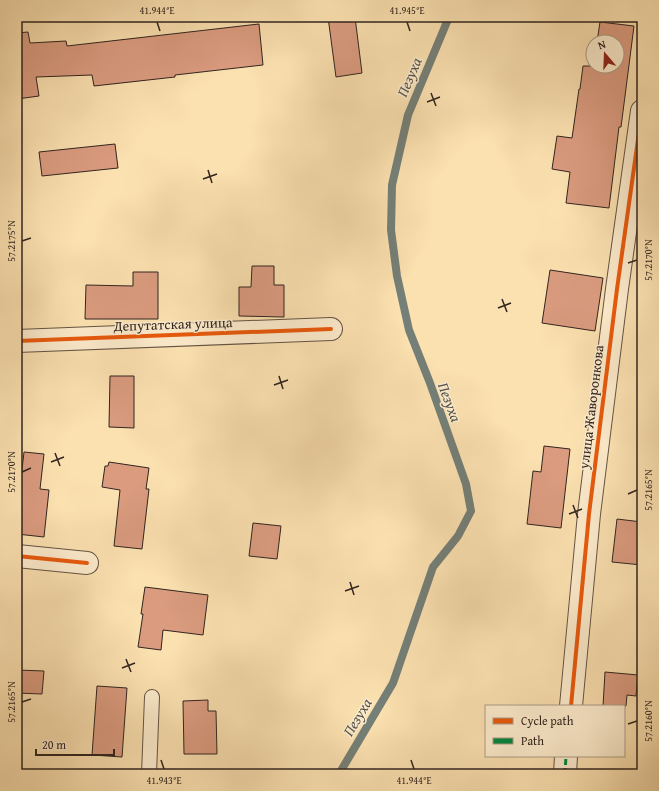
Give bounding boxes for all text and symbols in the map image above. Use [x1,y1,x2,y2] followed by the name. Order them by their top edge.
[139,3,175,18] text: 41.944°E
[389,3,425,18] text: 41.945°E
[585,34,625,74] north arrow
[596,36,608,53] text: N
[391,54,427,100] water label: Пезуха
[4,220,19,262] text: 57.2175°N
[641,239,656,281] text: 57.2170°N
[112,312,233,336] street label: Депутатская улица
[573,344,609,471] street label: улица Жаворонкова
[433,379,467,425] water label: Пезуха
[4,451,19,493] text: 57.2170°N
[641,469,656,511] text: 57.2165°N
[4,681,19,723] text: 57.2165°N
[337,694,377,740] water label: Пезуха
[641,700,656,742] text: 57.2160°N
[485,705,625,757] legend
[521,712,574,729] text: Cycle path
[36,731,114,757] scale bar
[521,732,544,749] text: Path
[42,736,66,753] text: 20 m
[146,773,182,788] text: 41.943°E
[396,773,432,788] text: 41.944°E

